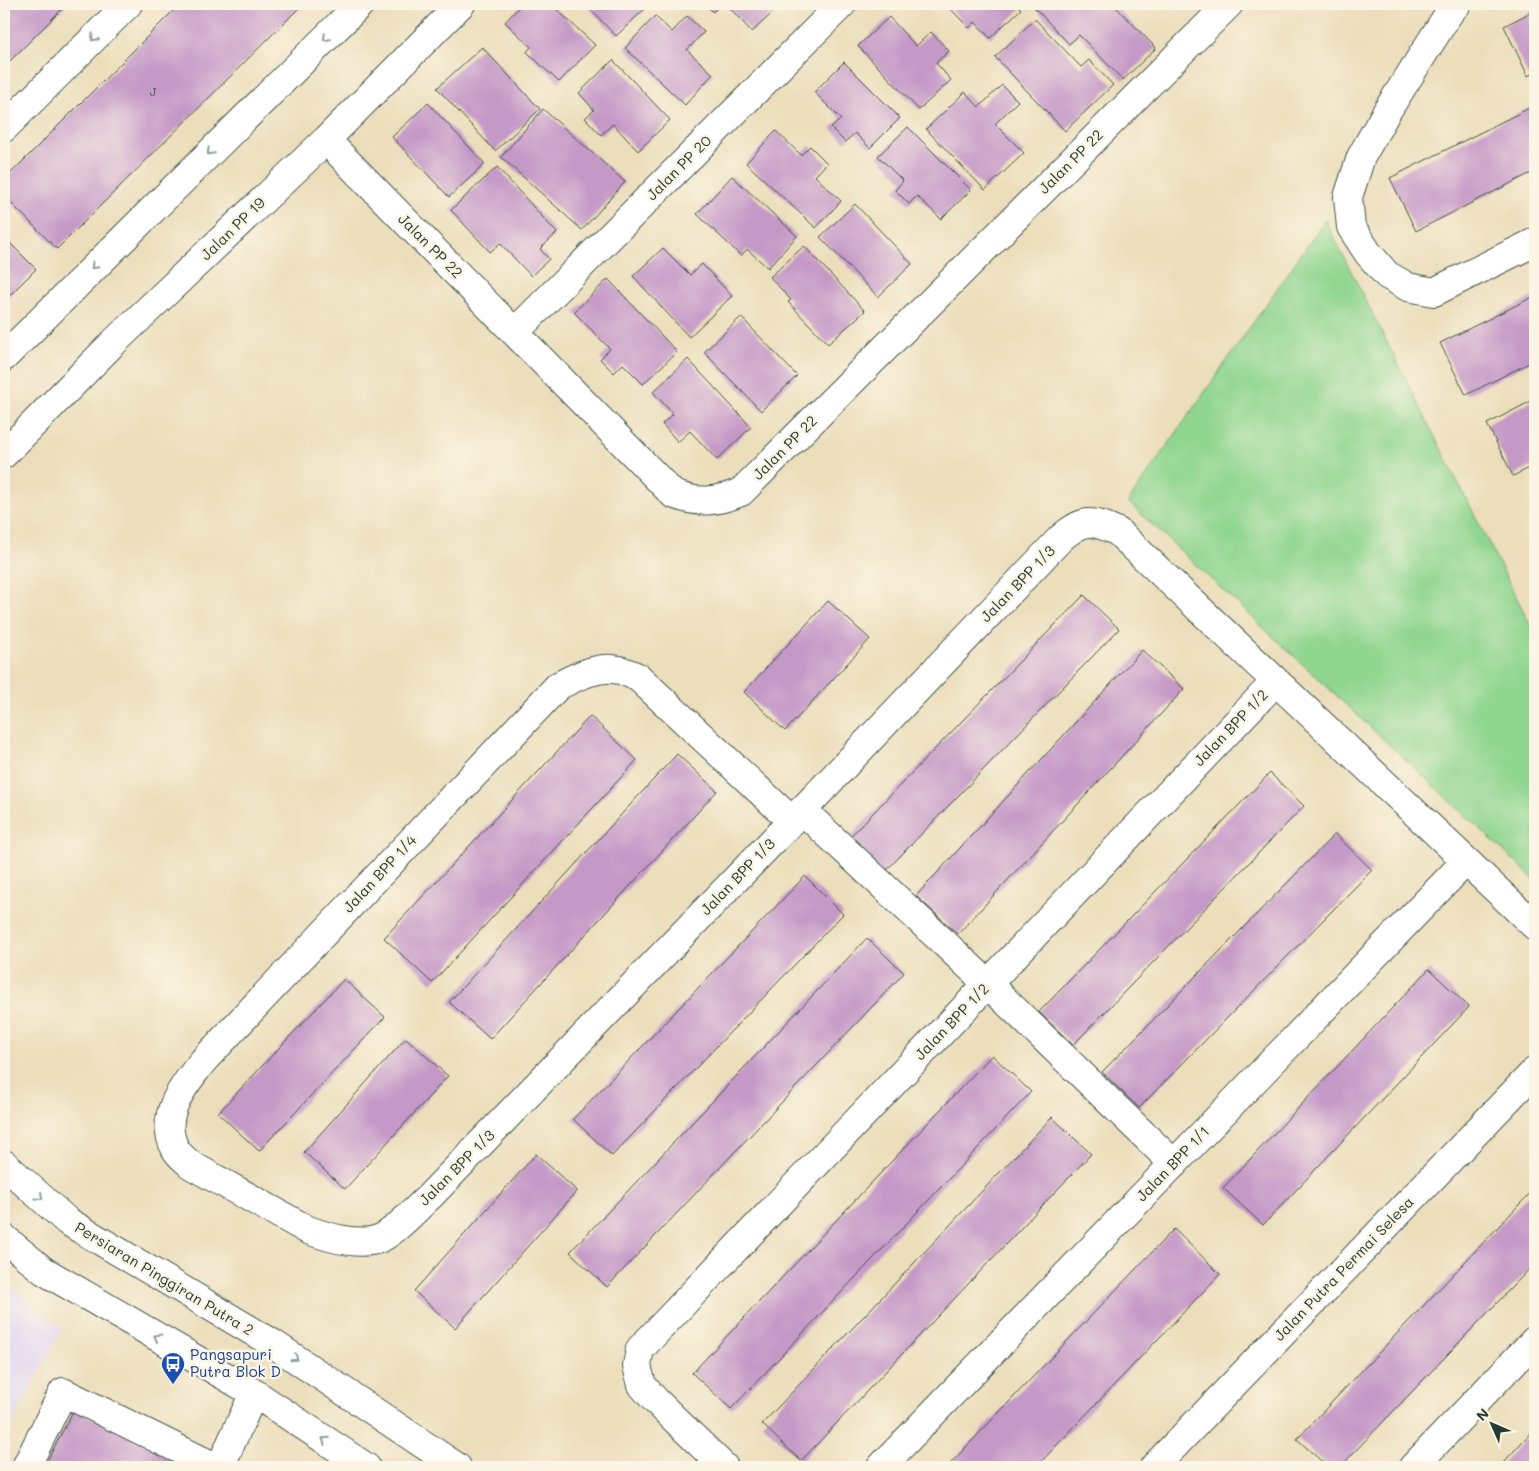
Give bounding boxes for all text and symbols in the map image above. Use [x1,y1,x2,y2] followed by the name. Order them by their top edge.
[322,32,331,41] one-way arrow
[90,33,99,42] one-way arrow
[150,83,157,99] house number: J
[1034,125,1107,198] street label: Jalan PP 22
[641,130,715,204] street label: Jalan PP 20
[207,146,216,155] one-way arrow
[196,192,269,264] street label: Jalan PP 19
[394,209,467,282] street label: Jalan PP 22
[91,261,100,270] one-way arrow
[748,411,821,484] street label: Jalan PP 22
[975,540,1059,626] street label: Jalan BPP 1/3
[1189,685,1272,770] street label: Jalan BPP 1/2
[338,830,421,917] street label: Jalan BPP 1/4
[695,833,779,919] street label: Jalan BPP 1/3
[910,979,993,1064] street label: Jalan BPP 1/2
[1131,1121,1213,1205] street label: Jalan BPP 1/1
[414,1125,499,1210] street label: Jalan BPP 1/3
[34,1191,43,1200] one-way arrow
[1269,1192,1418,1345] street label: Jalan Putra Permai Selesa
[71,1217,258,1340] street label: Persiaran Pinggiran Putra 2
[153,1333,162,1343] one-way arrow
[190,1344,281,1381] place label: Pangsapuri Putra Blok D
[160,1351,186,1385] bus stop icon: Pangsapuri Putra Blok D
[289,1352,299,1361] one-way arrow
[1466,1398,1516,1448] north arrow
[1472,1404,1493,1425] text: N
[321,1437,331,1446] one-way arrow

